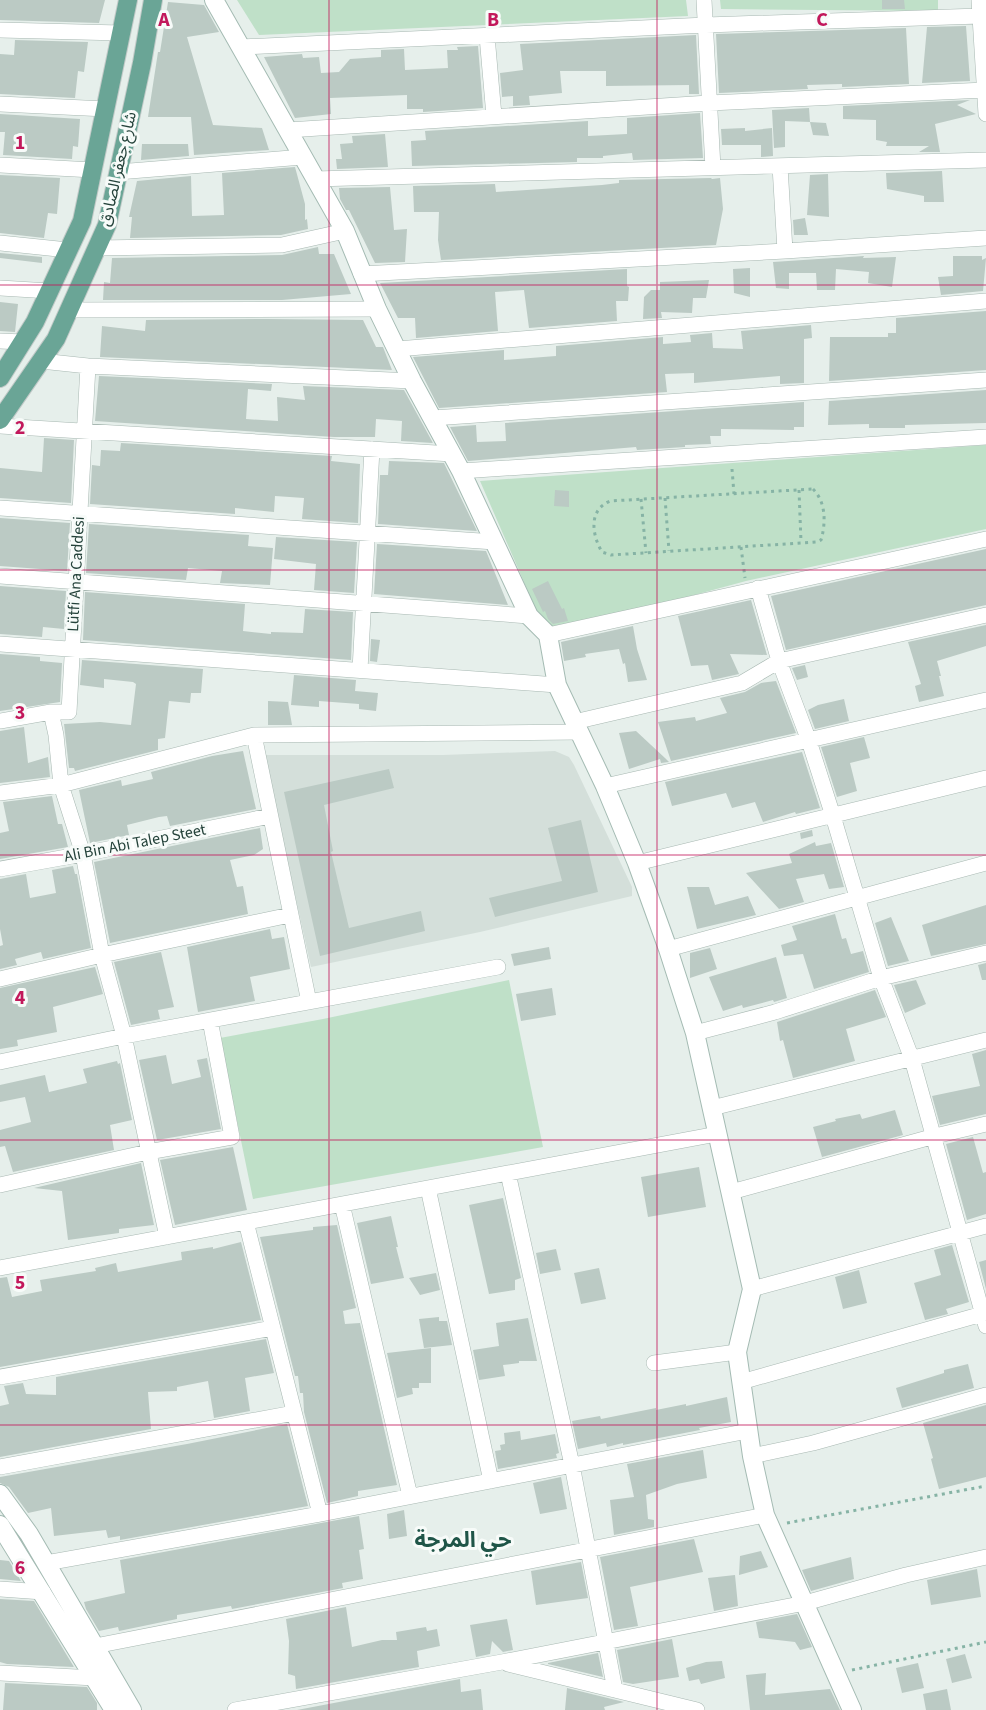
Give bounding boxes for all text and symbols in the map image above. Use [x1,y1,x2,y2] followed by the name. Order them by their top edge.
[157,6,170,34] text: A
[487,6,499,34] text: B
[816,6,828,34] text: C
[94,109,143,229] street label: شارع جعفر الصادق
[15,129,25,157] text: 1
[15,414,25,442] text: 2
[62,516,90,632] street label: Lütfi Ana Caddesi
[15,699,25,727] text: 3
[62,818,208,868] street label: Ali Bin Abi Talep Steet
[15,984,26,1012] text: 4
[15,1269,25,1297] text: 5
[414,1524,512,1557] district label: حي المرجة
[15,1554,25,1582] text: 6

